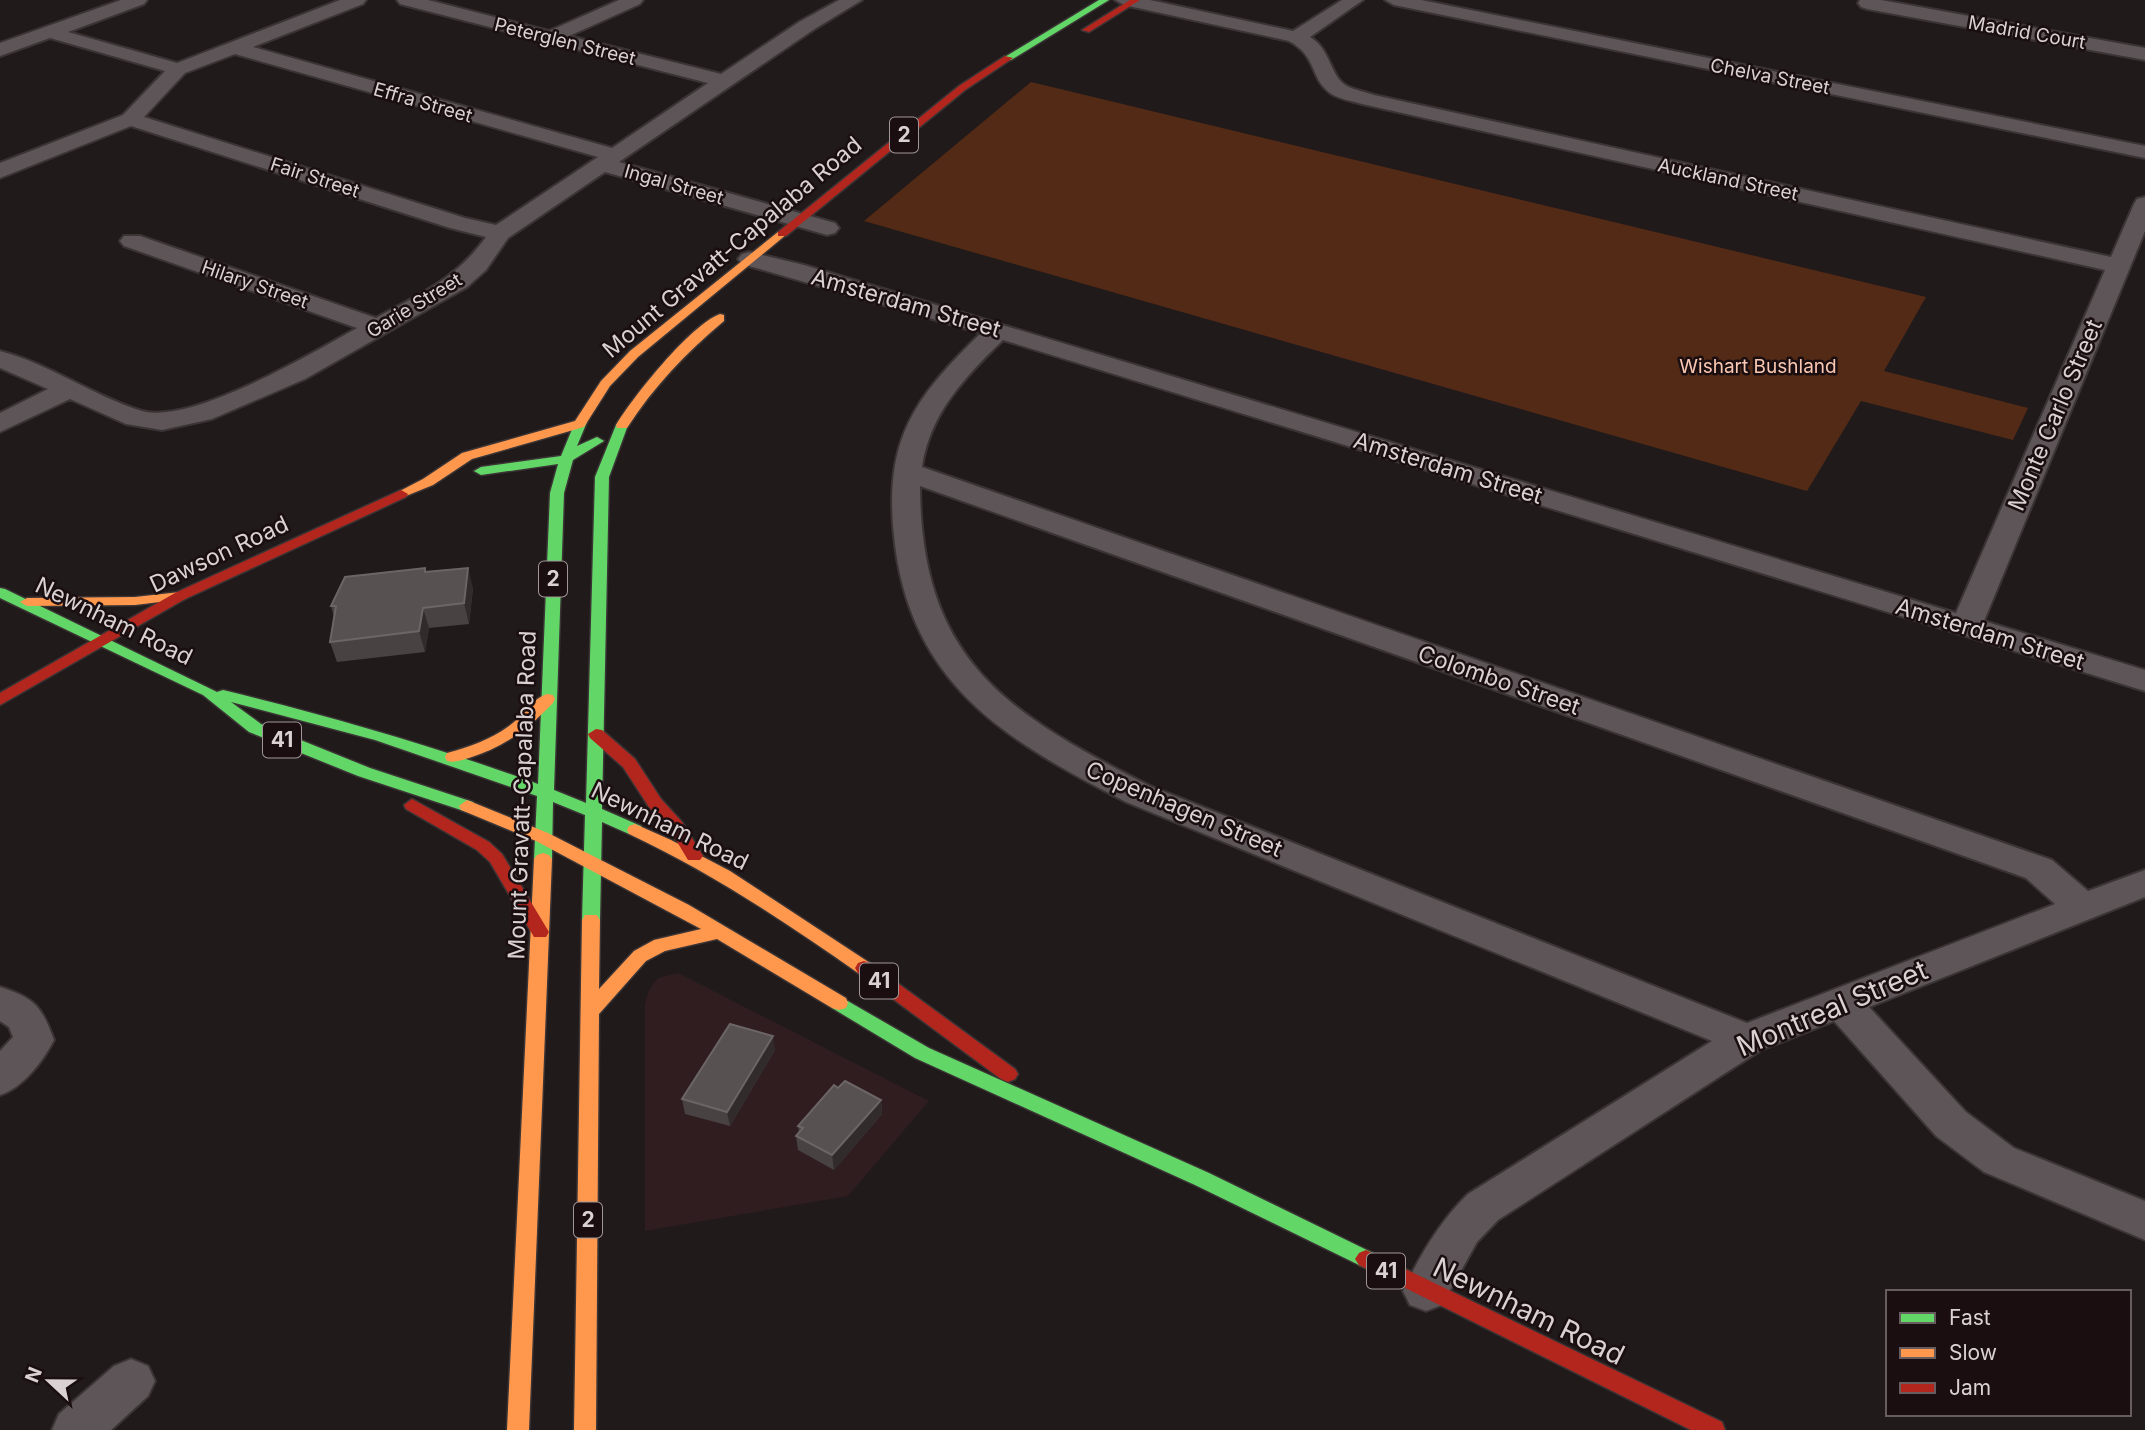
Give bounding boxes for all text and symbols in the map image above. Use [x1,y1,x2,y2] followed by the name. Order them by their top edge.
[1966,11,2087,54] street label: Madrid Court
[492,13,638,70] street label: Peterglen Street
[1708,54,1832,99] street label: Chelva Street
[371,77,475,128] street label: Effra Street
[890,118,918,152] road number: 2
[597,131,867,363] street label: Mount Gravatt-Capalaba Road
[267,152,362,203] street label: Fair Street
[1656,153,1800,206] street label: Auckland Street
[622,159,726,210] street label: Ingal Street
[199,256,311,313] street label: Hilary Street
[808,263,1004,344] street label: Amsterdam Street
[363,268,466,343] street label: Garie Street
[2002,315,2108,515] street label: Monte Carlo Street
[1679,355,1837,378] park label: Wishart Bushland
[1350,426,1546,510] street label: Amsterdam Street
[145,510,293,598] street label: Dawson Road
[539,562,567,596] road number: 2
[31,571,197,671] street label: Newnham Road
[1892,592,2088,676] street label: Amsterdam Street
[502,630,542,960] street label: Mount Gravatt-Capalaba Road
[1414,639,1584,721] street label: Colombo Street
[263,722,301,758] road number: 41
[1082,755,1287,863] street label: Copenhagen Street
[587,776,753,876] street label: Newnham Road
[1732,953,1932,1063] street label: Montreal Street
[860,964,898,998] road number: 41
[574,1202,602,1238] road number: 2
[1428,1250,1630,1372] street label: Newnham Road
[1367,1254,1405,1288] road number: 41
[1886,1290,2131,1416] legend
[1949,1305,1991,1330] text: Fast
[1949,1340,1997,1365] text: Slow
[14,1346,84,1416] north arrow
[20,1364,47,1386] text: N
[1949,1375,1991,1400] text: Jam

